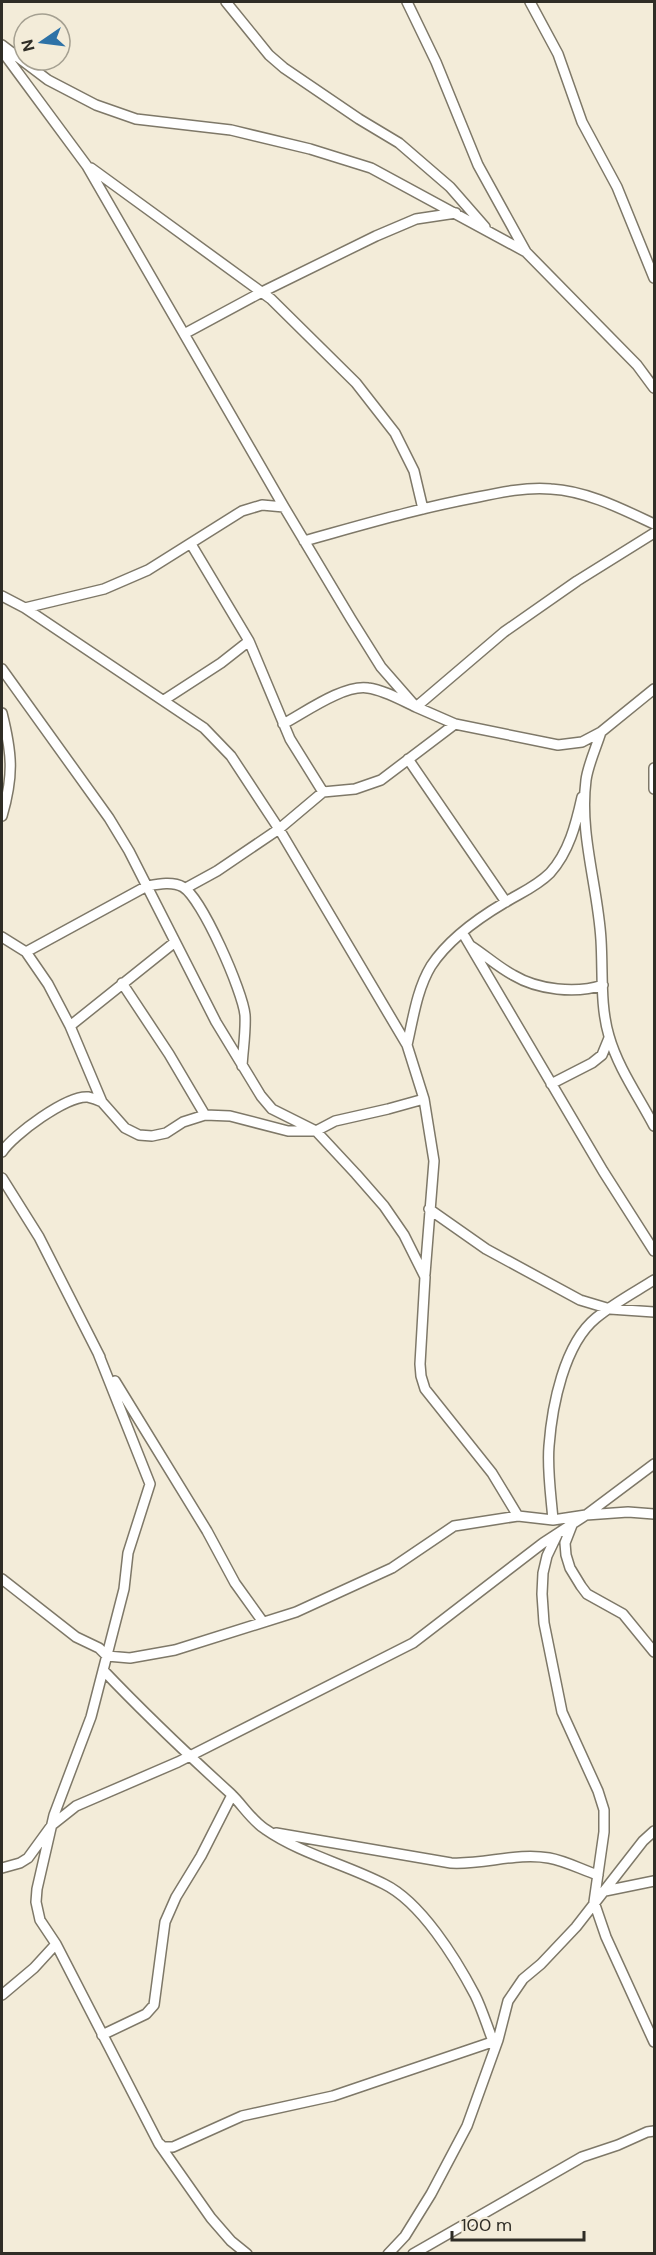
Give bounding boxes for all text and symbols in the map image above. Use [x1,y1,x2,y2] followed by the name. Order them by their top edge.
[12,12,72,72] north arrow
[16,37,40,54] text: N
[452,2204,584,2242] scale bar
[461,2213,512,2237] text: 100 m

